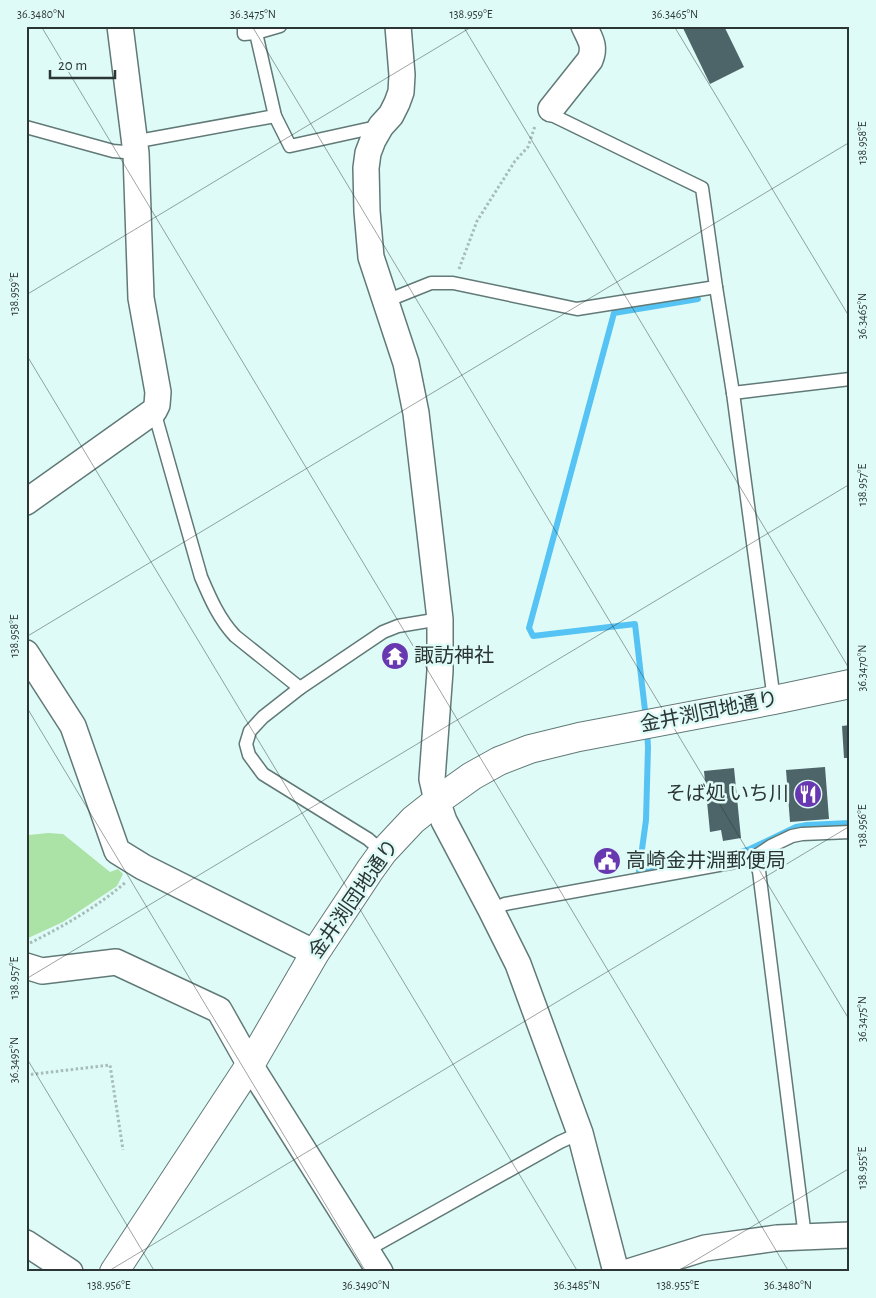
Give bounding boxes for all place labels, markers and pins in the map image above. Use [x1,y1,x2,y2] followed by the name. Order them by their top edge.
[380,641,410,671] temple icon: 諏訪神社
[414,645,494,666] place label: 諏訪神社
[793,779,823,809] restaurant icon: そば処 いち川
[666,783,789,804] place label: そば処 いち川
[592,846,622,876] public building icon: 高崎金井淵郵便局
[626,850,786,871] place label: 高崎金井淵郵便局

